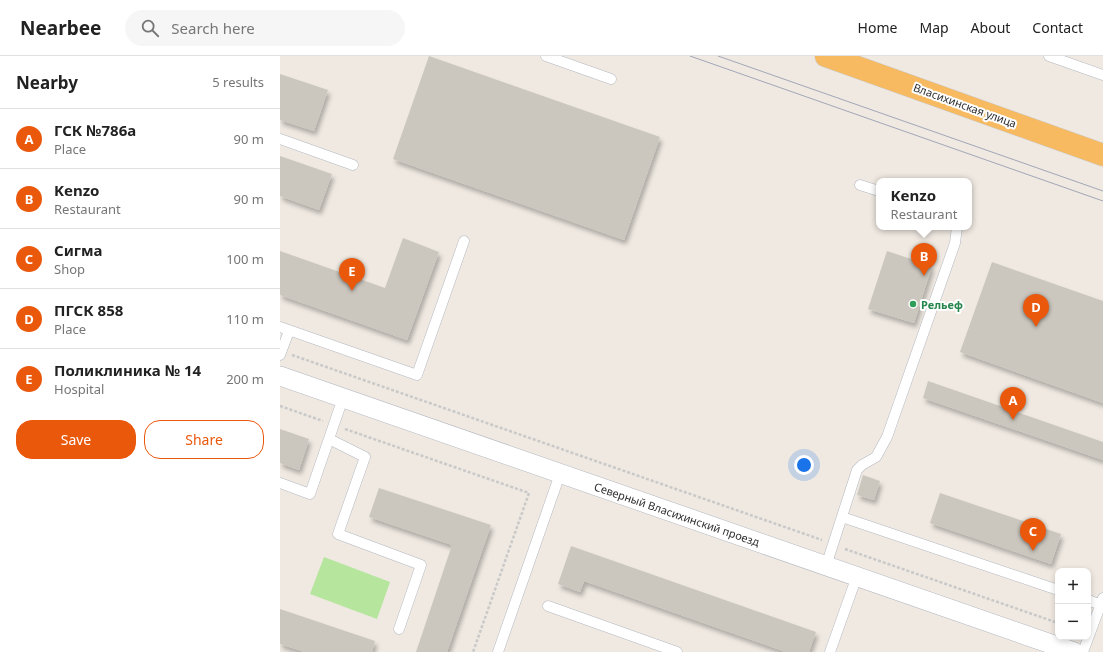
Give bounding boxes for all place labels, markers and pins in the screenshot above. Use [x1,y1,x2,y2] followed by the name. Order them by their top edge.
[911,243,937,276] pin: B
[339,258,365,291] pin: E
[1023,294,1049,327] pin: D
[921,297,963,312] place label: Рельеф
[908,299,918,309] marker: Рельеф
[1000,387,1026,420] pin: A
[1020,518,1046,551] pin: C

